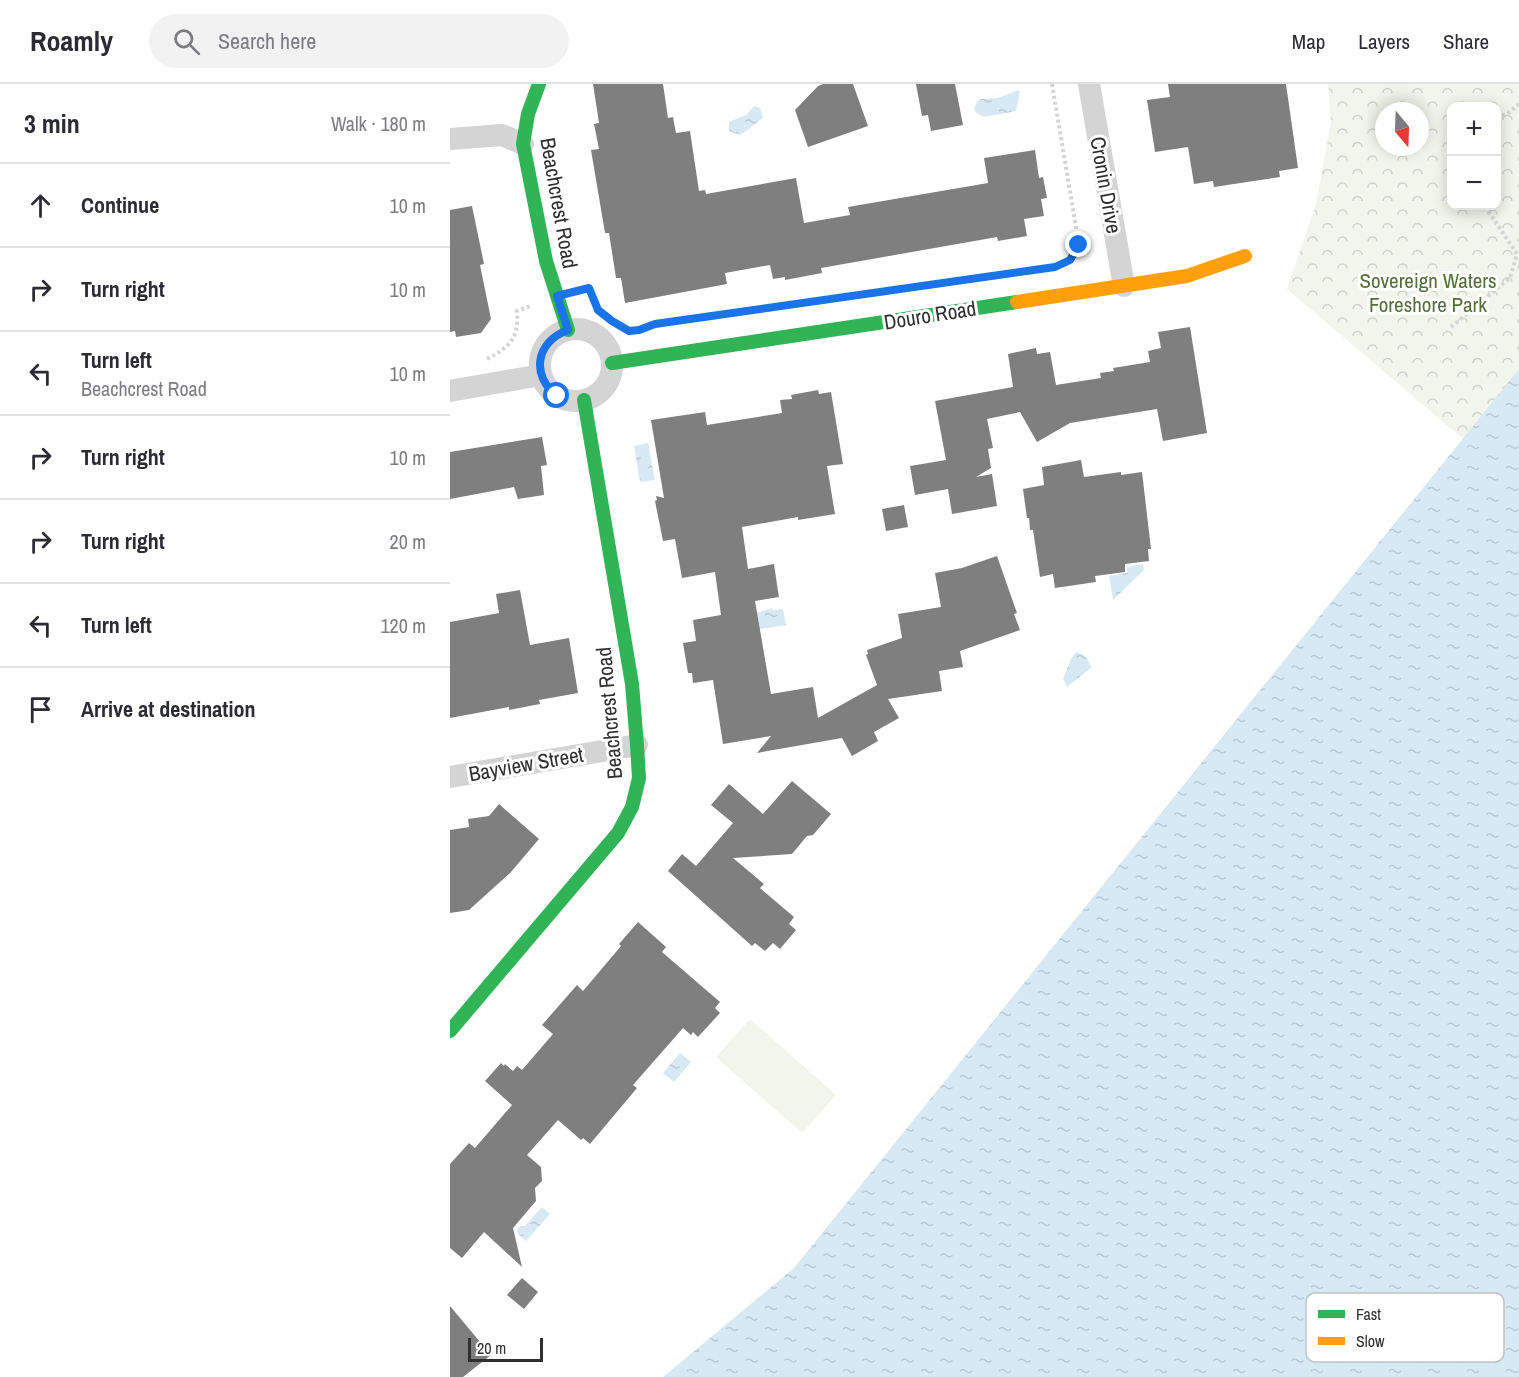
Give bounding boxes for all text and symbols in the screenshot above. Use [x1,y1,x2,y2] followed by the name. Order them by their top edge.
[149,14,569,68] search box
[30,22,113,60] text: Roamly
[170,25,203,58] icon: search
[218,26,316,56] text: Search here
[1292,27,1325,56] text: Map
[1358,27,1410,56] text: Layers
[1443,27,1489,56] text: Share
[1375,102,1429,156] north arrow
[1447,102,1501,210] map controls
[1447,102,1501,156] button: +
[24,106,80,141] text: 3 min
[331,110,426,137] text: Walk · 180 m
[1083,134,1129,236] street label: Cronin Drive
[533,135,585,271] street label: Beachcrest Road
[1447,156,1501,210] button: −
[24,189,57,222] icon: ahead
[81,190,159,220] text: Continue
[390,192,426,219] text: 10 m
[1065,231,1091,257] route end
[1359,266,1497,319] park label: Sovereign Waters Foreshore Park
[24,273,57,306] icon: right
[81,274,165,304] text: Turn right
[390,276,426,303] text: 10 m
[882,293,978,337] street label: Douro Road
[81,345,152,375] text: Turn left
[24,357,57,390] icon: left
[390,360,426,387] text: 10 m
[81,375,207,402] text: Beachcrest Road
[543,382,569,408] route start
[24,441,57,474] icon: right
[81,442,165,472] text: Turn right
[390,444,426,471] text: 10 m
[24,525,57,558] icon: right
[81,526,165,556] text: Turn right
[390,528,426,555] text: 20 m
[24,609,57,642] icon: left
[81,610,152,640] text: Turn left
[380,612,426,639] text: 120 m
[589,646,629,780] street label: Beachcrest Road
[24,693,57,726] icon: arrive
[81,694,255,724] text: Arrive at destination
[466,740,586,788] street label: Bayview Street
[1306,1293,1504,1362] legend
[1356,1303,1381,1325] text: Fast
[1356,1330,1385,1352] text: Slow
[468,1335,543,1362] scale bar
[477,1337,506,1359] text: 20 m

